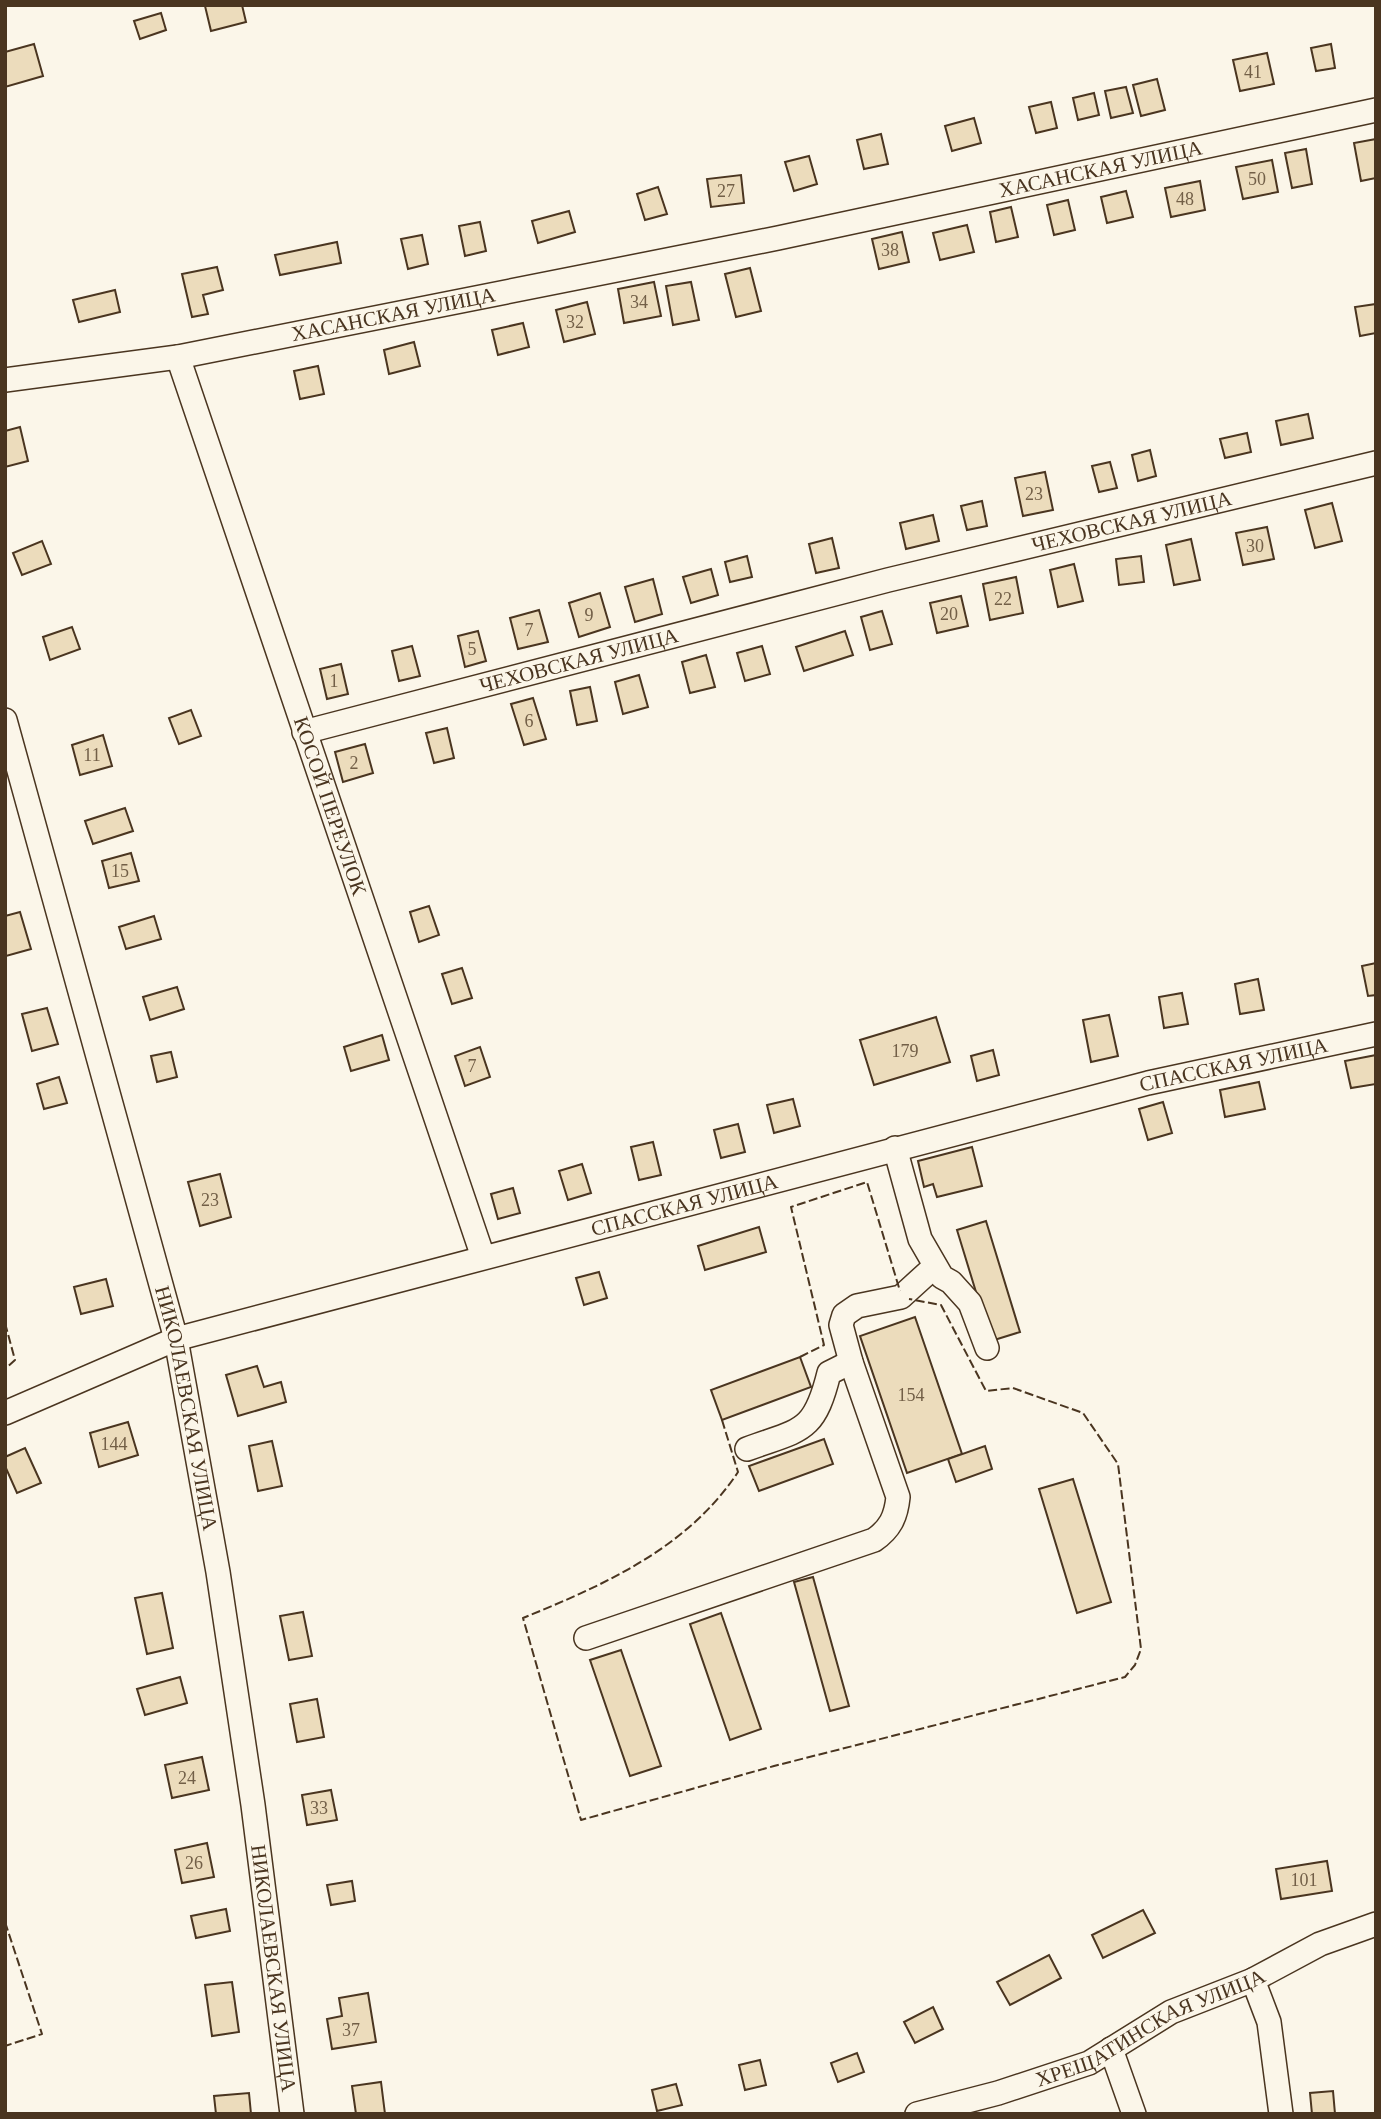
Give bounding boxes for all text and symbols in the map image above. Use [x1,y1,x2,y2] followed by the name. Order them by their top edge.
[1244,62,1262,82] house number: 41
[997,135,1205,202] street label: ХАСАНСКАЯ УЛИЦА
[1248,169,1266,189] house number: 50
[717,181,735,201] house number: 27
[1176,189,1194,209] house number: 48
[881,240,899,260] house number: 38
[289,282,498,346] street label: ХАСАНСКАЯ УЛИЦА
[630,292,648,312] house number: 34
[566,312,584,332] house number: 32
[1025,484,1043,504] house number: 23
[1029,486,1235,557] street label: ЧЕХОВСКАЯ УЛИЦА
[1246,536,1264,556] house number: 30
[994,589,1012,609] house number: 22
[940,604,958,624] house number: 20
[585,605,594,625] house number: 9
[525,620,534,640] house number: 7
[477,623,682,698] street label: ЧЕХОВСКАЯ УЛИЦА
[468,639,477,659] house number: 5
[330,671,339,691] house number: 1
[525,711,534,731] house number: 6
[289,714,372,899] street label: КОСОЙ ПЕРЕУЛОК
[83,745,101,765] house number: 11
[350,753,359,773] house number: 2
[111,861,129,881] house number: 15
[1137,1033,1331,1097] street label: СПАССКАЯ УЛИЦА
[892,1041,919,1061] house number: 179
[468,1056,477,1076] house number: 7
[588,1169,781,1241] street label: СПАССКАЯ УЛИЦА
[201,1190,219,1210] house number: 23
[150,1283,222,1533] street label: НИКОЛАЕВСКАЯ УЛИЦА
[898,1385,925,1405] house number: 154
[101,1434,128,1454] house number: 144
[178,1768,196,1788] house number: 24
[310,1798,328,1818] house number: 33
[246,1843,301,2094] street label: НИКОЛАЕВСКАЯ УЛИЦА
[185,1853,203,1873] house number: 26
[1291,1870,1318,1890] house number: 101
[1032,1963,1270,2092] street label: ХРЕЩАТИНСКАЯ УЛИЦА
[342,2020,360,2040] house number: 37

